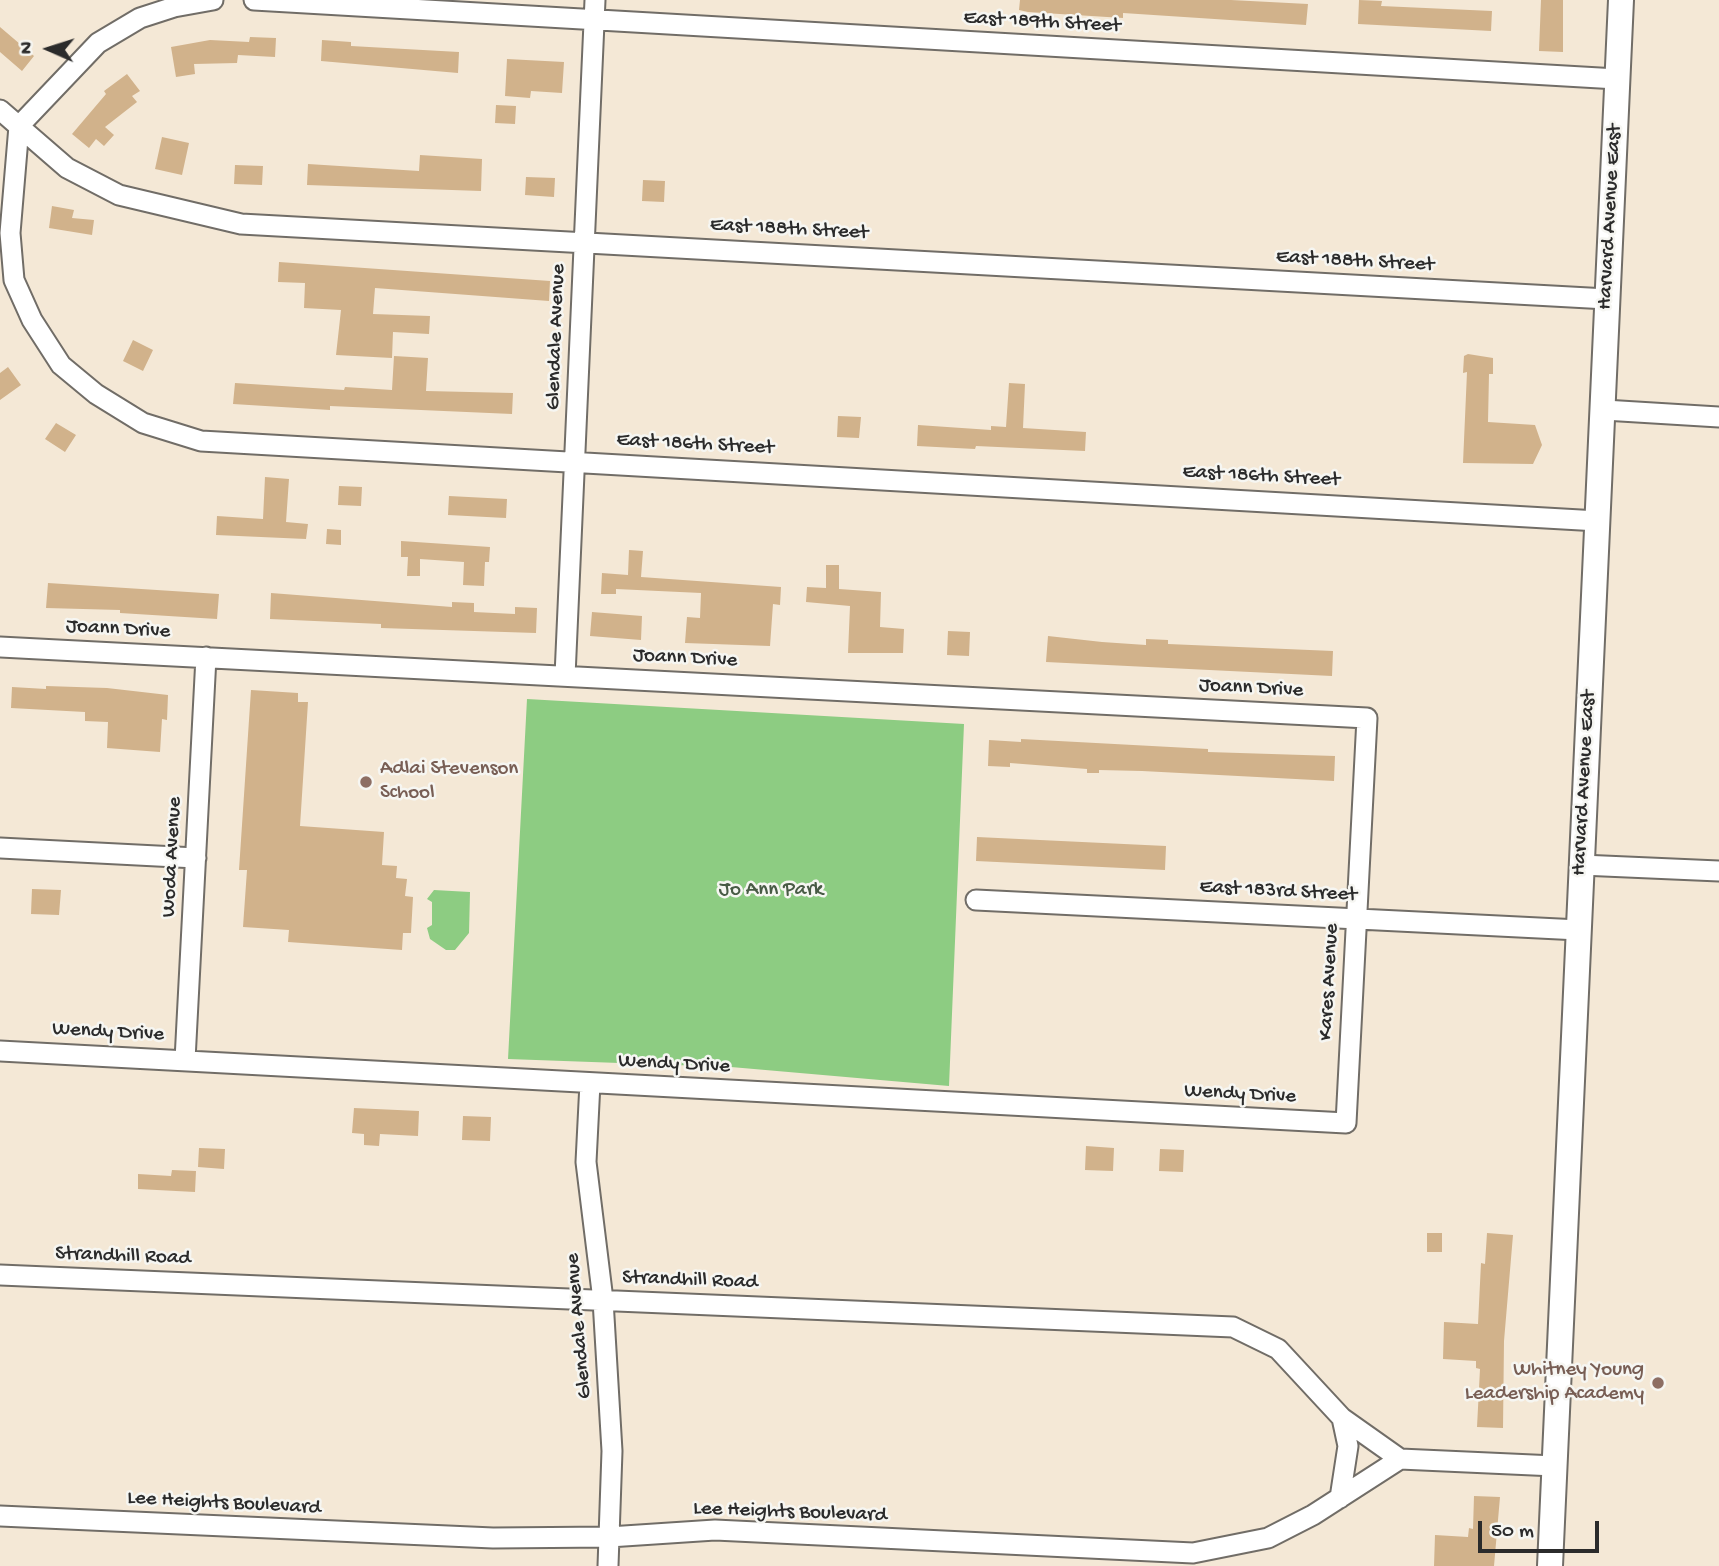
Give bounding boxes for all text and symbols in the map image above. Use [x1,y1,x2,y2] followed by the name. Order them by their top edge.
[963,6,1121,40] street label: East 189th Street
[14,14,84,84] north arrow
[16,41,39,55] text: N
[1594,124,1628,310] street label: Harvard Avenue East
[709,213,869,247] street label: East 188th Street
[1275,245,1435,279] street label: East 188th Street
[542,263,572,411] street label: Glendale Avenue
[616,428,774,462] street label: East 186th Street
[1182,460,1340,494] street label: East 186th Street
[65,615,171,645] street label: Joann Drive
[632,644,738,674] street label: Joann Drive
[1198,674,1304,704] street label: Joann Drive
[1568,690,1602,876] street label: Harvard Avenue East
[380,757,518,807] place label: Adlai Stevenson School
[358,774,374,790] marker: Adlai Stevenson School
[157,796,189,918] street label: Woda Avenue
[1199,875,1357,909] street label: East 183rd Street
[719,878,823,904] park label: Jo Ann Park
[1314,923,1346,1041] street label: Kares Avenue
[51,1017,165,1049] street label: Wendy Drive
[617,1049,731,1081] street label: Wendy Drive
[1183,1079,1297,1111] street label: Wendy Drive
[55,1242,191,1272] street label: Strandhill Road
[561,1252,599,1400] street label: Glendale Avenue
[622,1266,758,1296] street label: Strandhill Road
[1465,1358,1644,1408] place label: Whitney Young Leadership Academy
[1650,1375,1666,1391] marker: Whitney Young Leadership Academy
[127,1486,321,1522] street label: Lee Heights Boulevard
[693,1497,887,1529] street label: Lee Heights Boulevard
[1481,1506,1602,1550] scale bar
[1491,1520,1534,1545] text: 50 m

